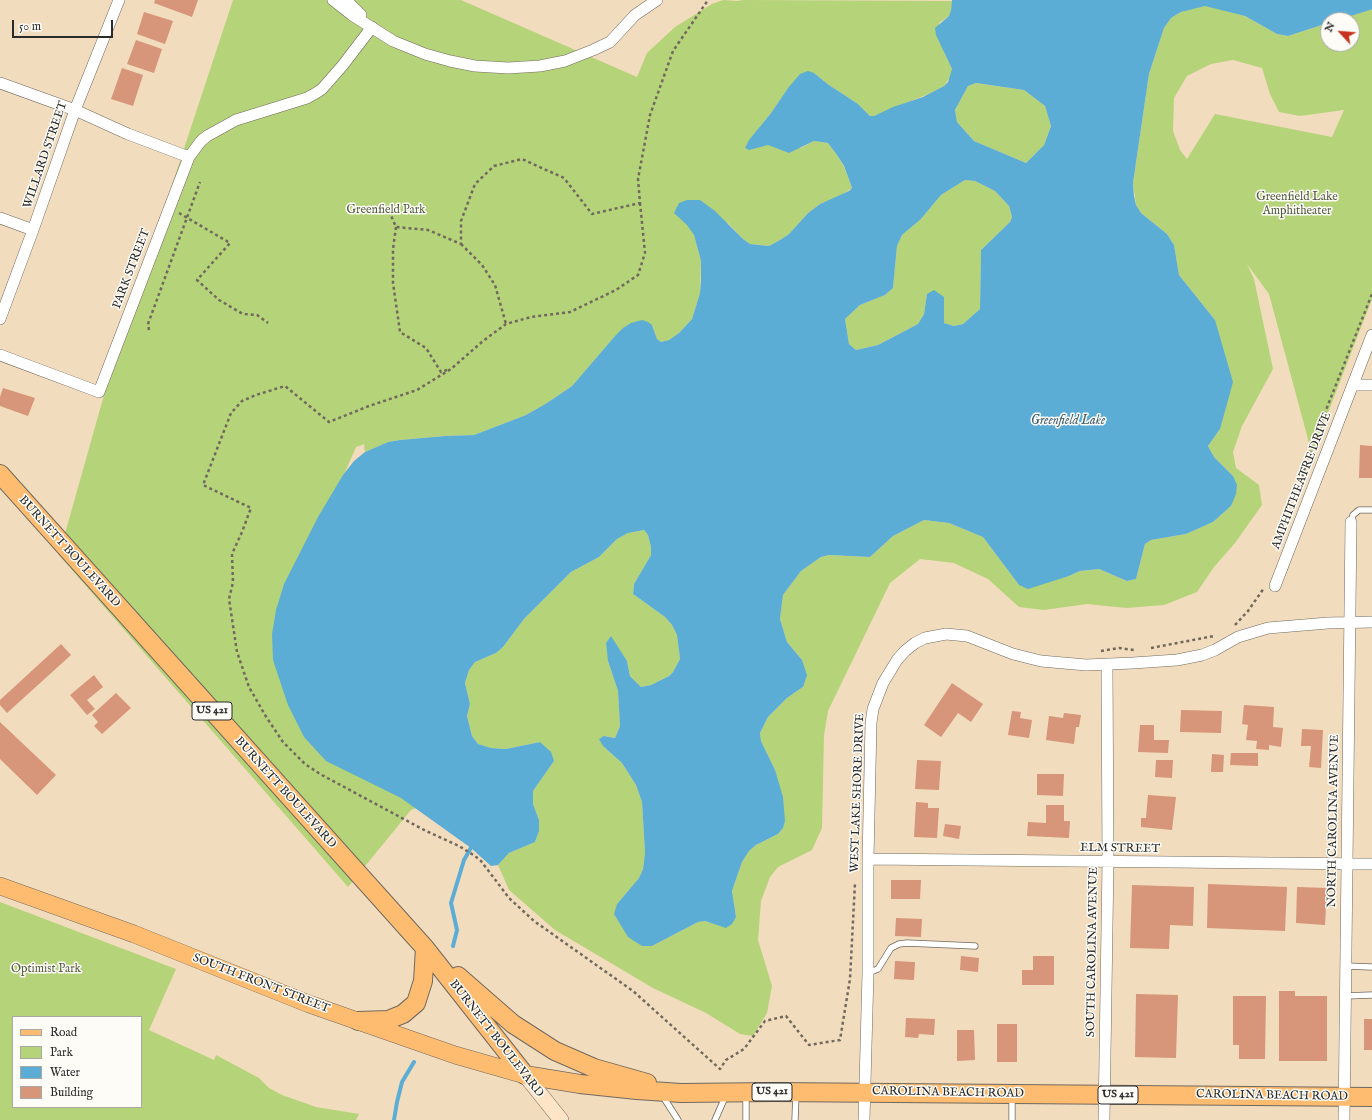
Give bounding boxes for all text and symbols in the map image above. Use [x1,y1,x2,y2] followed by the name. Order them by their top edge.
[14,12,115,38] scale bar
[1320,12,1360,52] north arrow
[19,19,41,34] text: 50 m
[1322,20,1338,35] text: N
[21,100,71,210] street label: WILLARD STREET
[1256,191,1338,219] park label: Greenfield Lake Amphitheater
[347,204,425,218] park label: Greenfield Park
[110,227,154,311] street label: PARK STREET
[1269,410,1335,552] street label: AMPHITHEATRE DRIVE
[1031,413,1105,429] water label: Greenfield Lake
[15,493,123,611] street label: BURNETT BOULEVARD
[192,702,232,720] road number: US 421
[848,713,868,873] street label: WEST LAKE SHORE DRIVE
[231,734,339,852] street label: BURNETT BOULEVARD
[1325,734,1343,908] street label: NORTH CAROLINA AVENUE
[1080,841,1160,857] street label: ELM STREET
[1084,867,1102,1037] street label: SOUTH CAROLINA AVENUE
[191,951,331,1017] street label: SOUTH FRONT STREET
[11,963,81,977] park label: Optimist Park
[446,978,546,1100] street label: BURNETT BOULEVARD
[12,1016,142,1108] legend
[50,1025,77,1040] text: Road
[50,1045,73,1060] text: Park
[50,1065,80,1080] text: Water
[752,1083,792,1101] road number: US 421
[872,1084,1024,1102] street label: CAROLINA BEACH ROAD
[50,1085,93,1100] text: Building
[1098,1086,1138,1104] road number: US 421
[1196,1087,1348,1105] street label: CAROLINA BEACH ROAD

